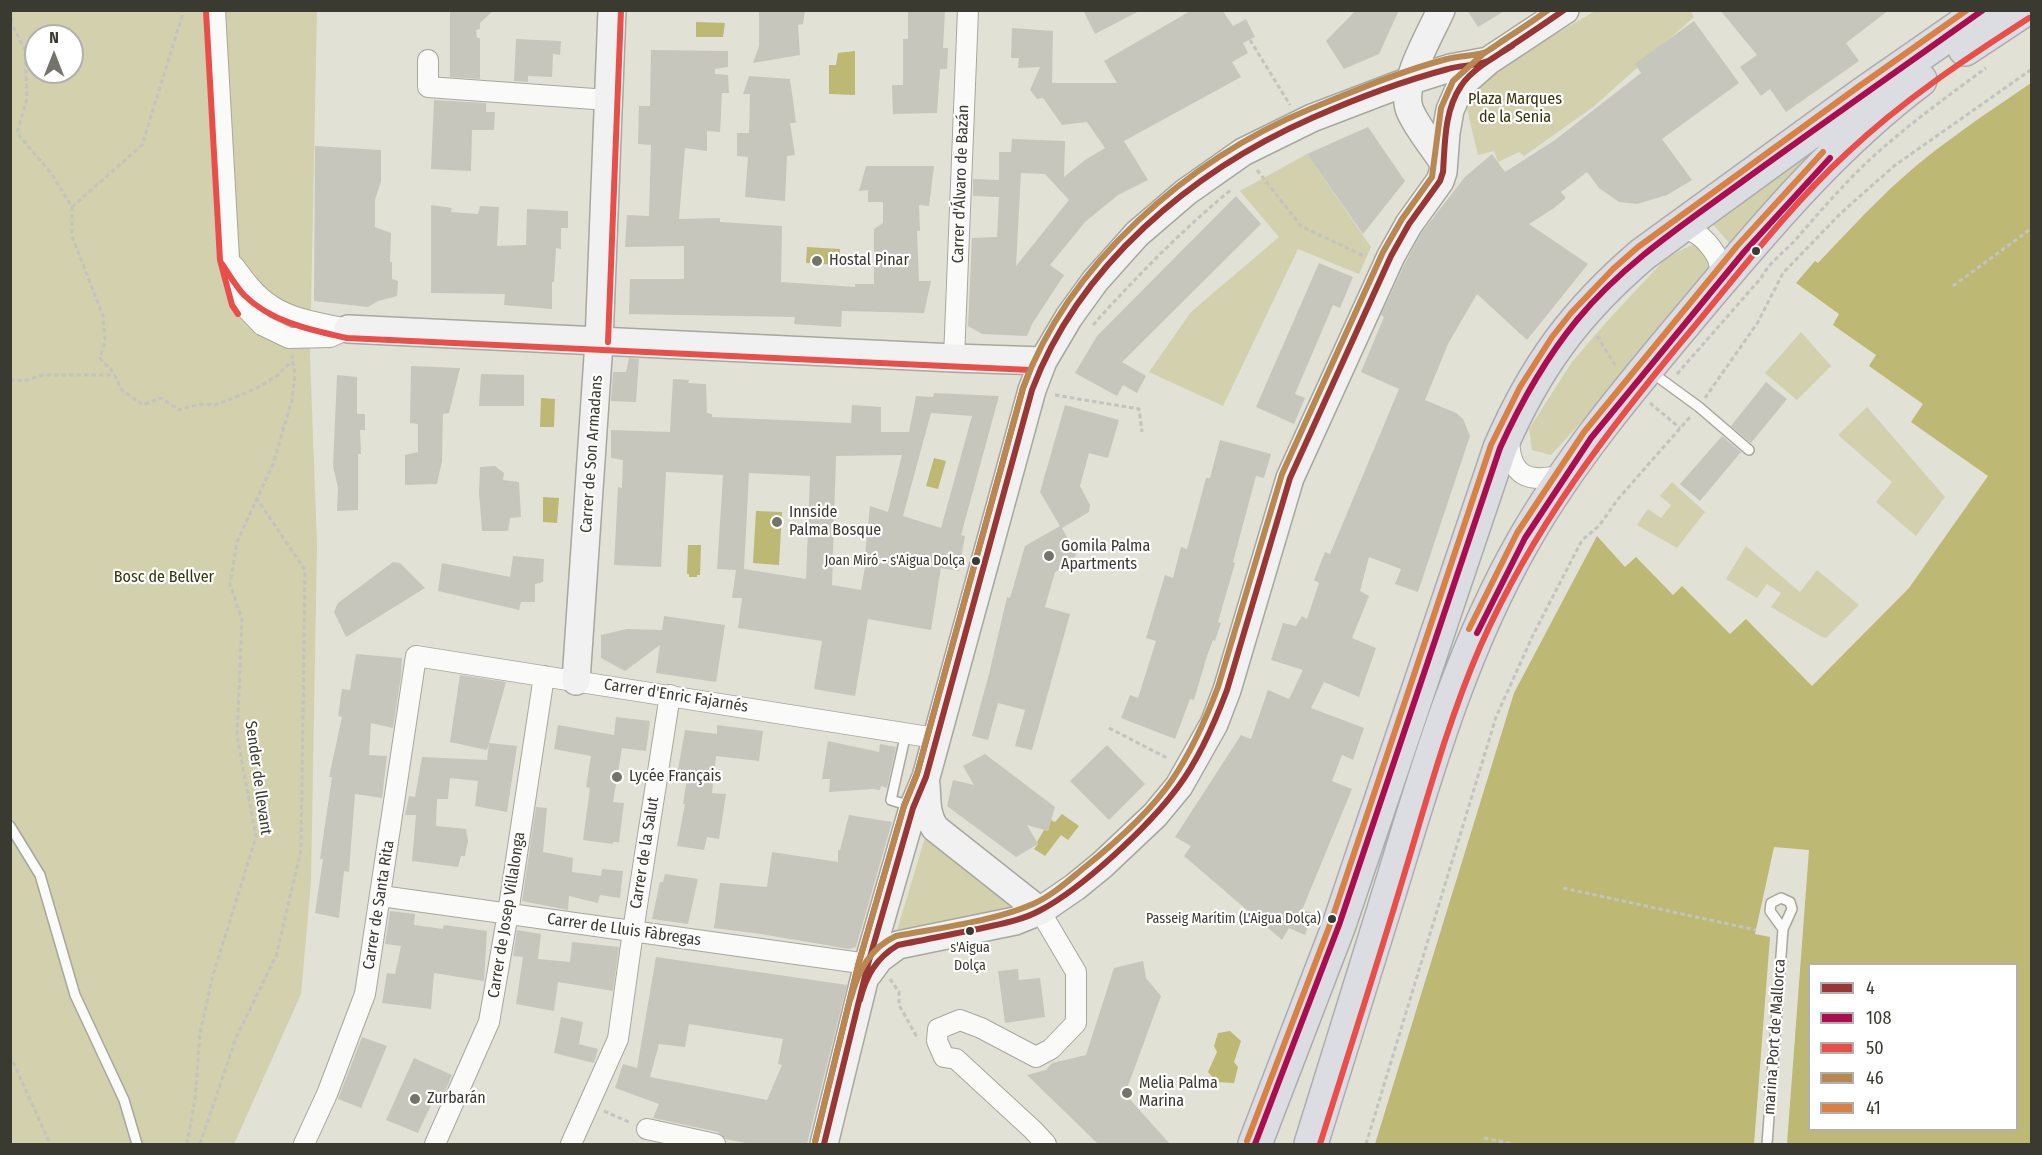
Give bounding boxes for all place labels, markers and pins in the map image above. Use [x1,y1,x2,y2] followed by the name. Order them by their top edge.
[1750,245,1762,257] unlabelled marker
[829,251,909,271] place label: Hostal Pinar
[810,254,824,268] marker: Hostal Pinar
[789,503,881,541] place label: Innside Palma Bosque
[770,515,784,529] marker: Innside Palma Bosque
[1061,537,1150,575] place label: Gomila Palma Apartments
[1042,549,1056,563] marker: Gomila Palma Apartments
[825,553,965,569] place label: Joan Miró - s'Aigua Dolça
[970,555,982,567] marker: Joan Miró - s'Aigua Dolça
[629,767,721,787] place label: Lycée Français
[610,770,624,784] marker: Lycée Français
[1146,911,1321,927] place label: Passeig Marítim (L'Aigua Dolça)
[1326,913,1338,925] marker: Passeig Marítim (L'Aigua Dolça)
[964,925,976,937] marker: s'Aigua Dolça
[950,940,990,972] place label: s'Aigua Dolça
[1139,1074,1218,1112] place label: Melia Palma Marina
[1120,1086,1134,1100] marker: Melia Palma Marina
[427,1089,486,1109] place label: Zurbarán
[408,1092,422,1106] marker: Zurbarán

